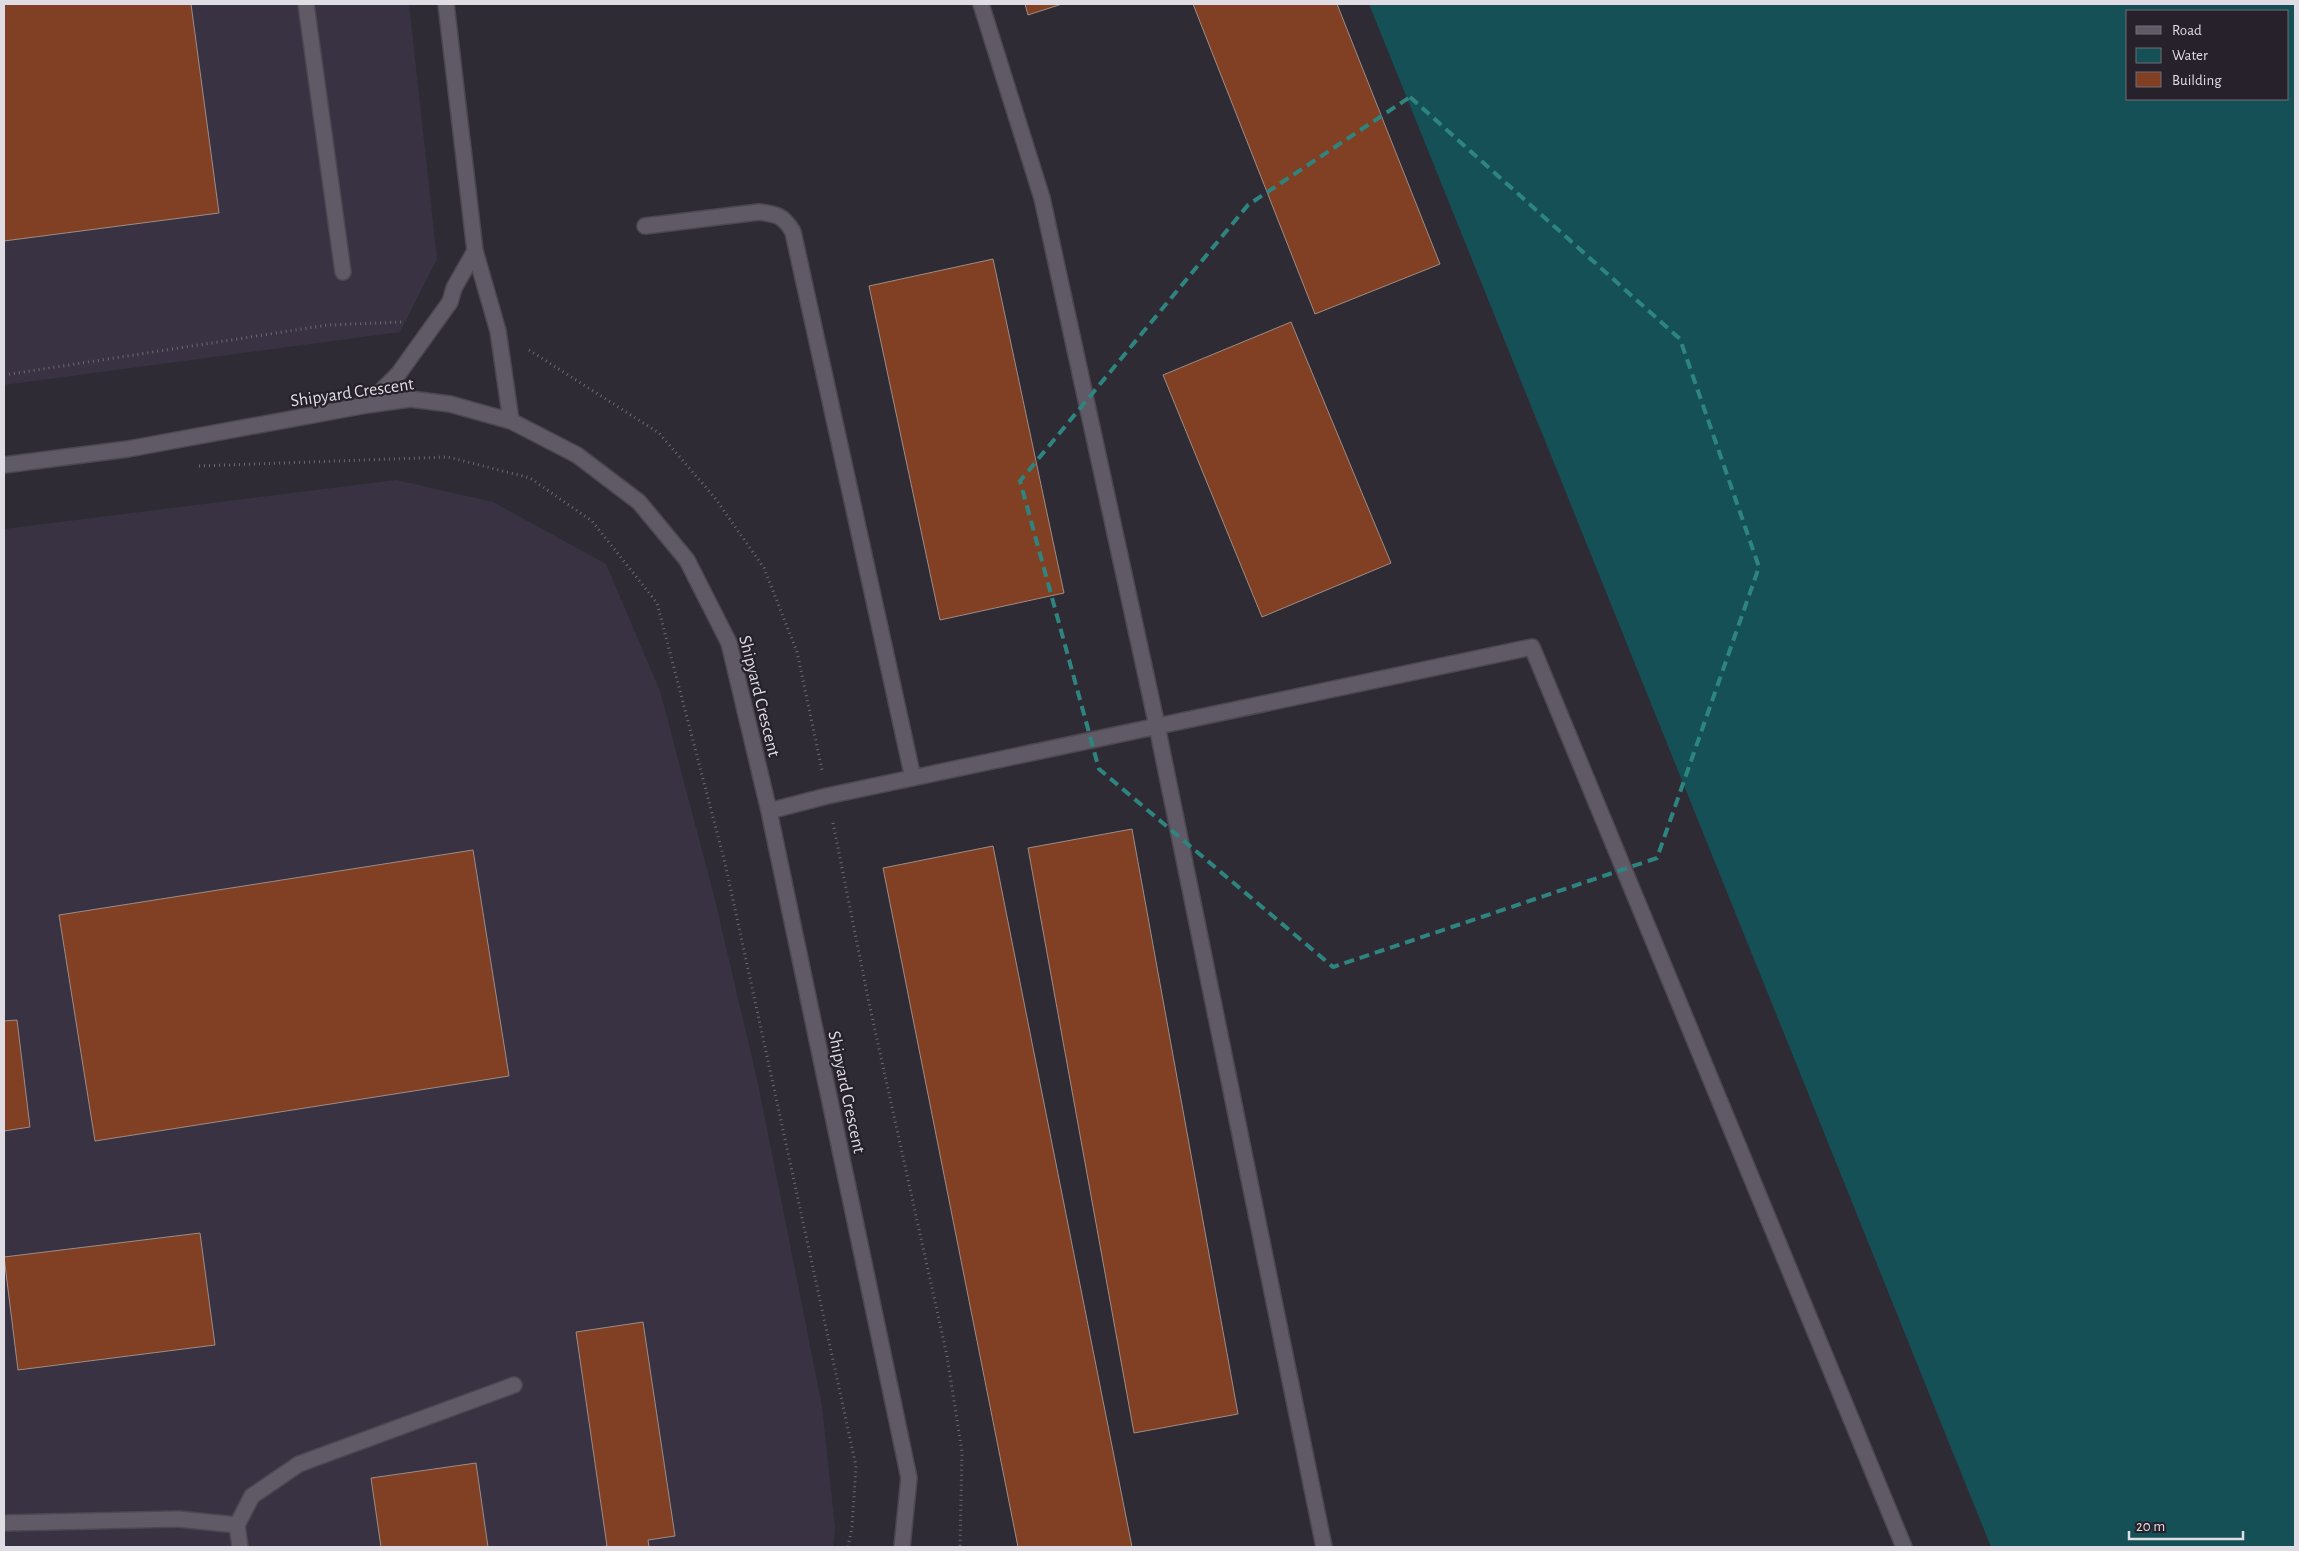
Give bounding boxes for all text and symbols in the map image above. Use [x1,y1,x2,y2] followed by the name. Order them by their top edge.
[2126,10,2289,100] legend
[2172,23,2202,38] text: Road
[2172,48,2208,63] text: Water
[2172,73,2222,88] text: Building
[289,375,415,411] street label: Shipyard Crescent
[735,634,783,759] street label: Shipyard Crescent
[824,1029,868,1155] street label: Shipyard Crescent
[2129,1508,2243,1540] scale bar
[2136,1519,2165,1534] text: 20 m

